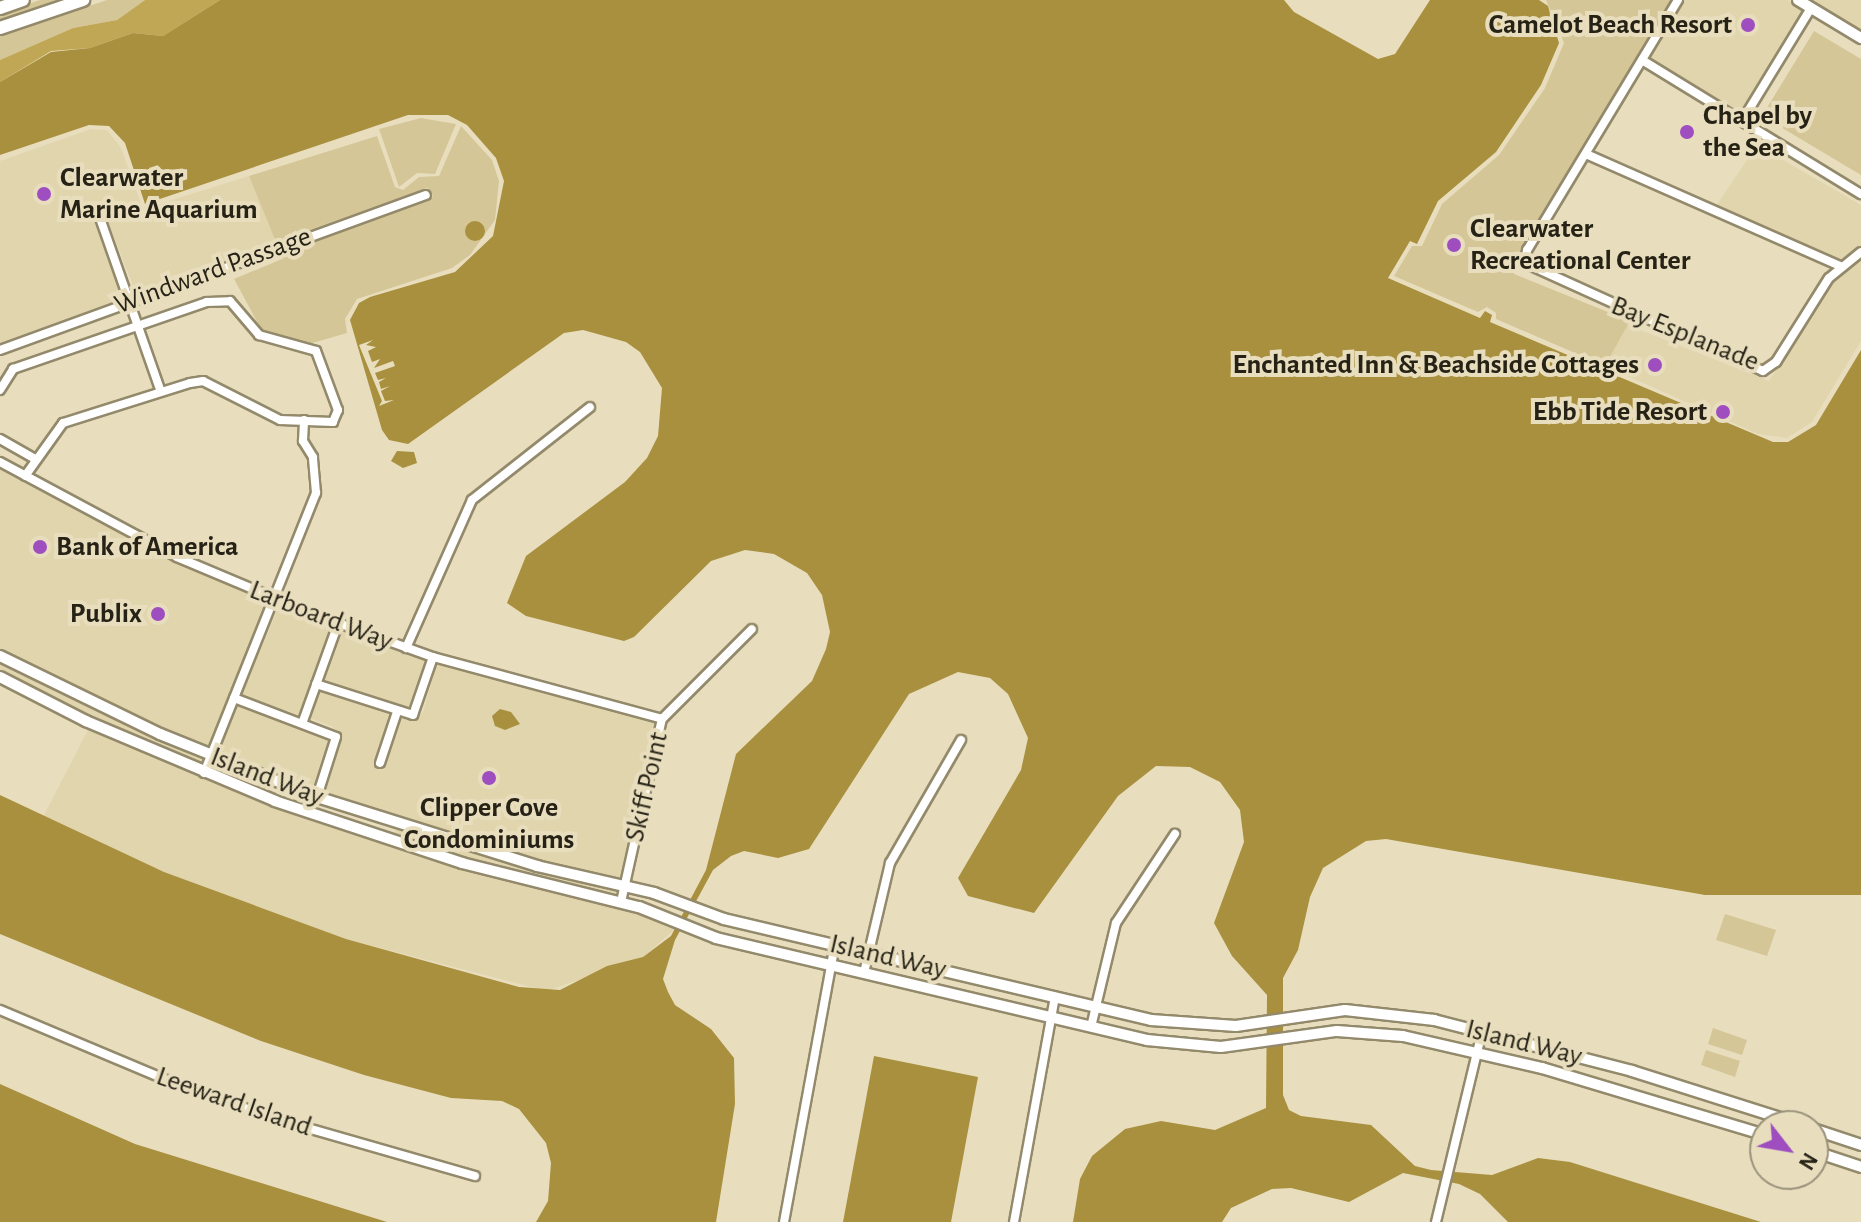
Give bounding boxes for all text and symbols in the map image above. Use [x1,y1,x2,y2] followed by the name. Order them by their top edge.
[1489,8,1732,42] place label: Camelot Beach Resort
[1739,16,1757,34] marker: Camelot Beach Resort
[1703,99,1812,165] place label: Chapel by the Sea
[1678,123,1696,141] marker: Chapel by the Sea
[60,161,258,227] place label: Clearwater Marine Aquarium
[35,185,53,203] marker: Clearwater Marine Aquarium
[1470,212,1690,278] place label: Clearwater Recreational Center
[110,220,316,322] street label: Windward Passage
[1445,236,1463,254] marker: Clearwater Recreational Center
[1606,289,1764,379] street label: Bay Esplanade
[1232,348,1639,382] place label: Enchanted Inn & Beachside Cottages
[1646,356,1664,374] marker: Enchanted Inn & Beachside Cottages
[1533,395,1707,429] place label: Ebb Tide Resort
[1714,403,1732,421] marker: Ebb Tide Resort
[56,530,239,564] place label: Bank of America
[31,538,49,556] marker: Bank of America
[245,573,397,659] street label: Larboard Way
[70,597,142,631] place label: Publix
[149,605,167,623] marker: Publix
[618,729,676,845] street label: Skiff Point
[206,740,328,814] street label: Island Way
[480,769,498,787] marker: Clipper Cove Condominiums
[404,791,574,857] place label: Clipper Cove Condominiums
[827,927,949,987] street label: Island Way
[1462,1012,1586,1074] street label: Island Way
[152,1060,316,1144] street label: Leeward Island
[1749,1110,1829,1190] north arrow
[1794,1149,1821,1174] text: N

